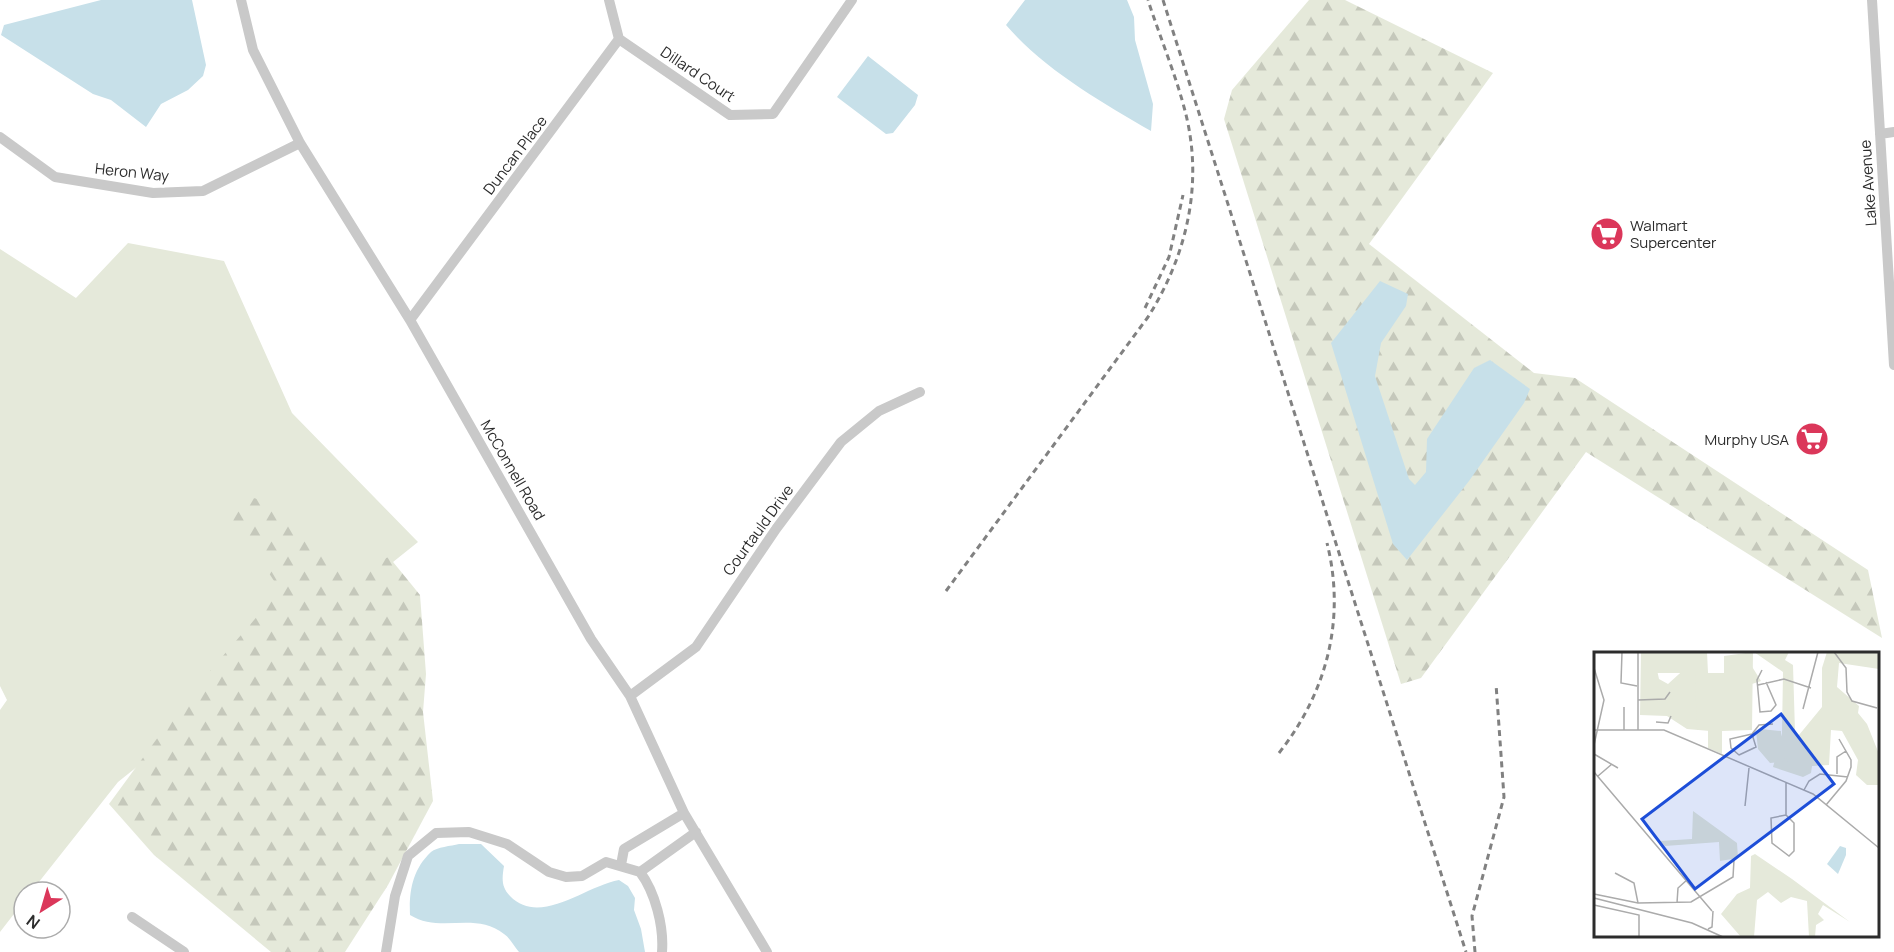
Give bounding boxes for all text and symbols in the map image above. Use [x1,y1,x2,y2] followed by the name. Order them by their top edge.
[656,41,740,107] street label: Dillard Court
[478,111,552,199] street label: Duncan Place
[1854,139,1881,227] street label: Lake Avenue
[94,158,170,186] street label: Heron Way
[1630,215,1717,253] place label: Walmart Supercenter
[1589,216,1625,252] supermarket icon: Walmart Supercenter
[476,416,550,524] street label: McConnell Road
[1794,421,1830,457] supermarket icon: Murphy USA
[1705,429,1789,450] place label: Murphy USA
[718,480,798,580] street label: Courtauld Drive
[1594,652,1879,937] inset map
[12,880,72,940] north arrow
[22,910,44,934] text: N

